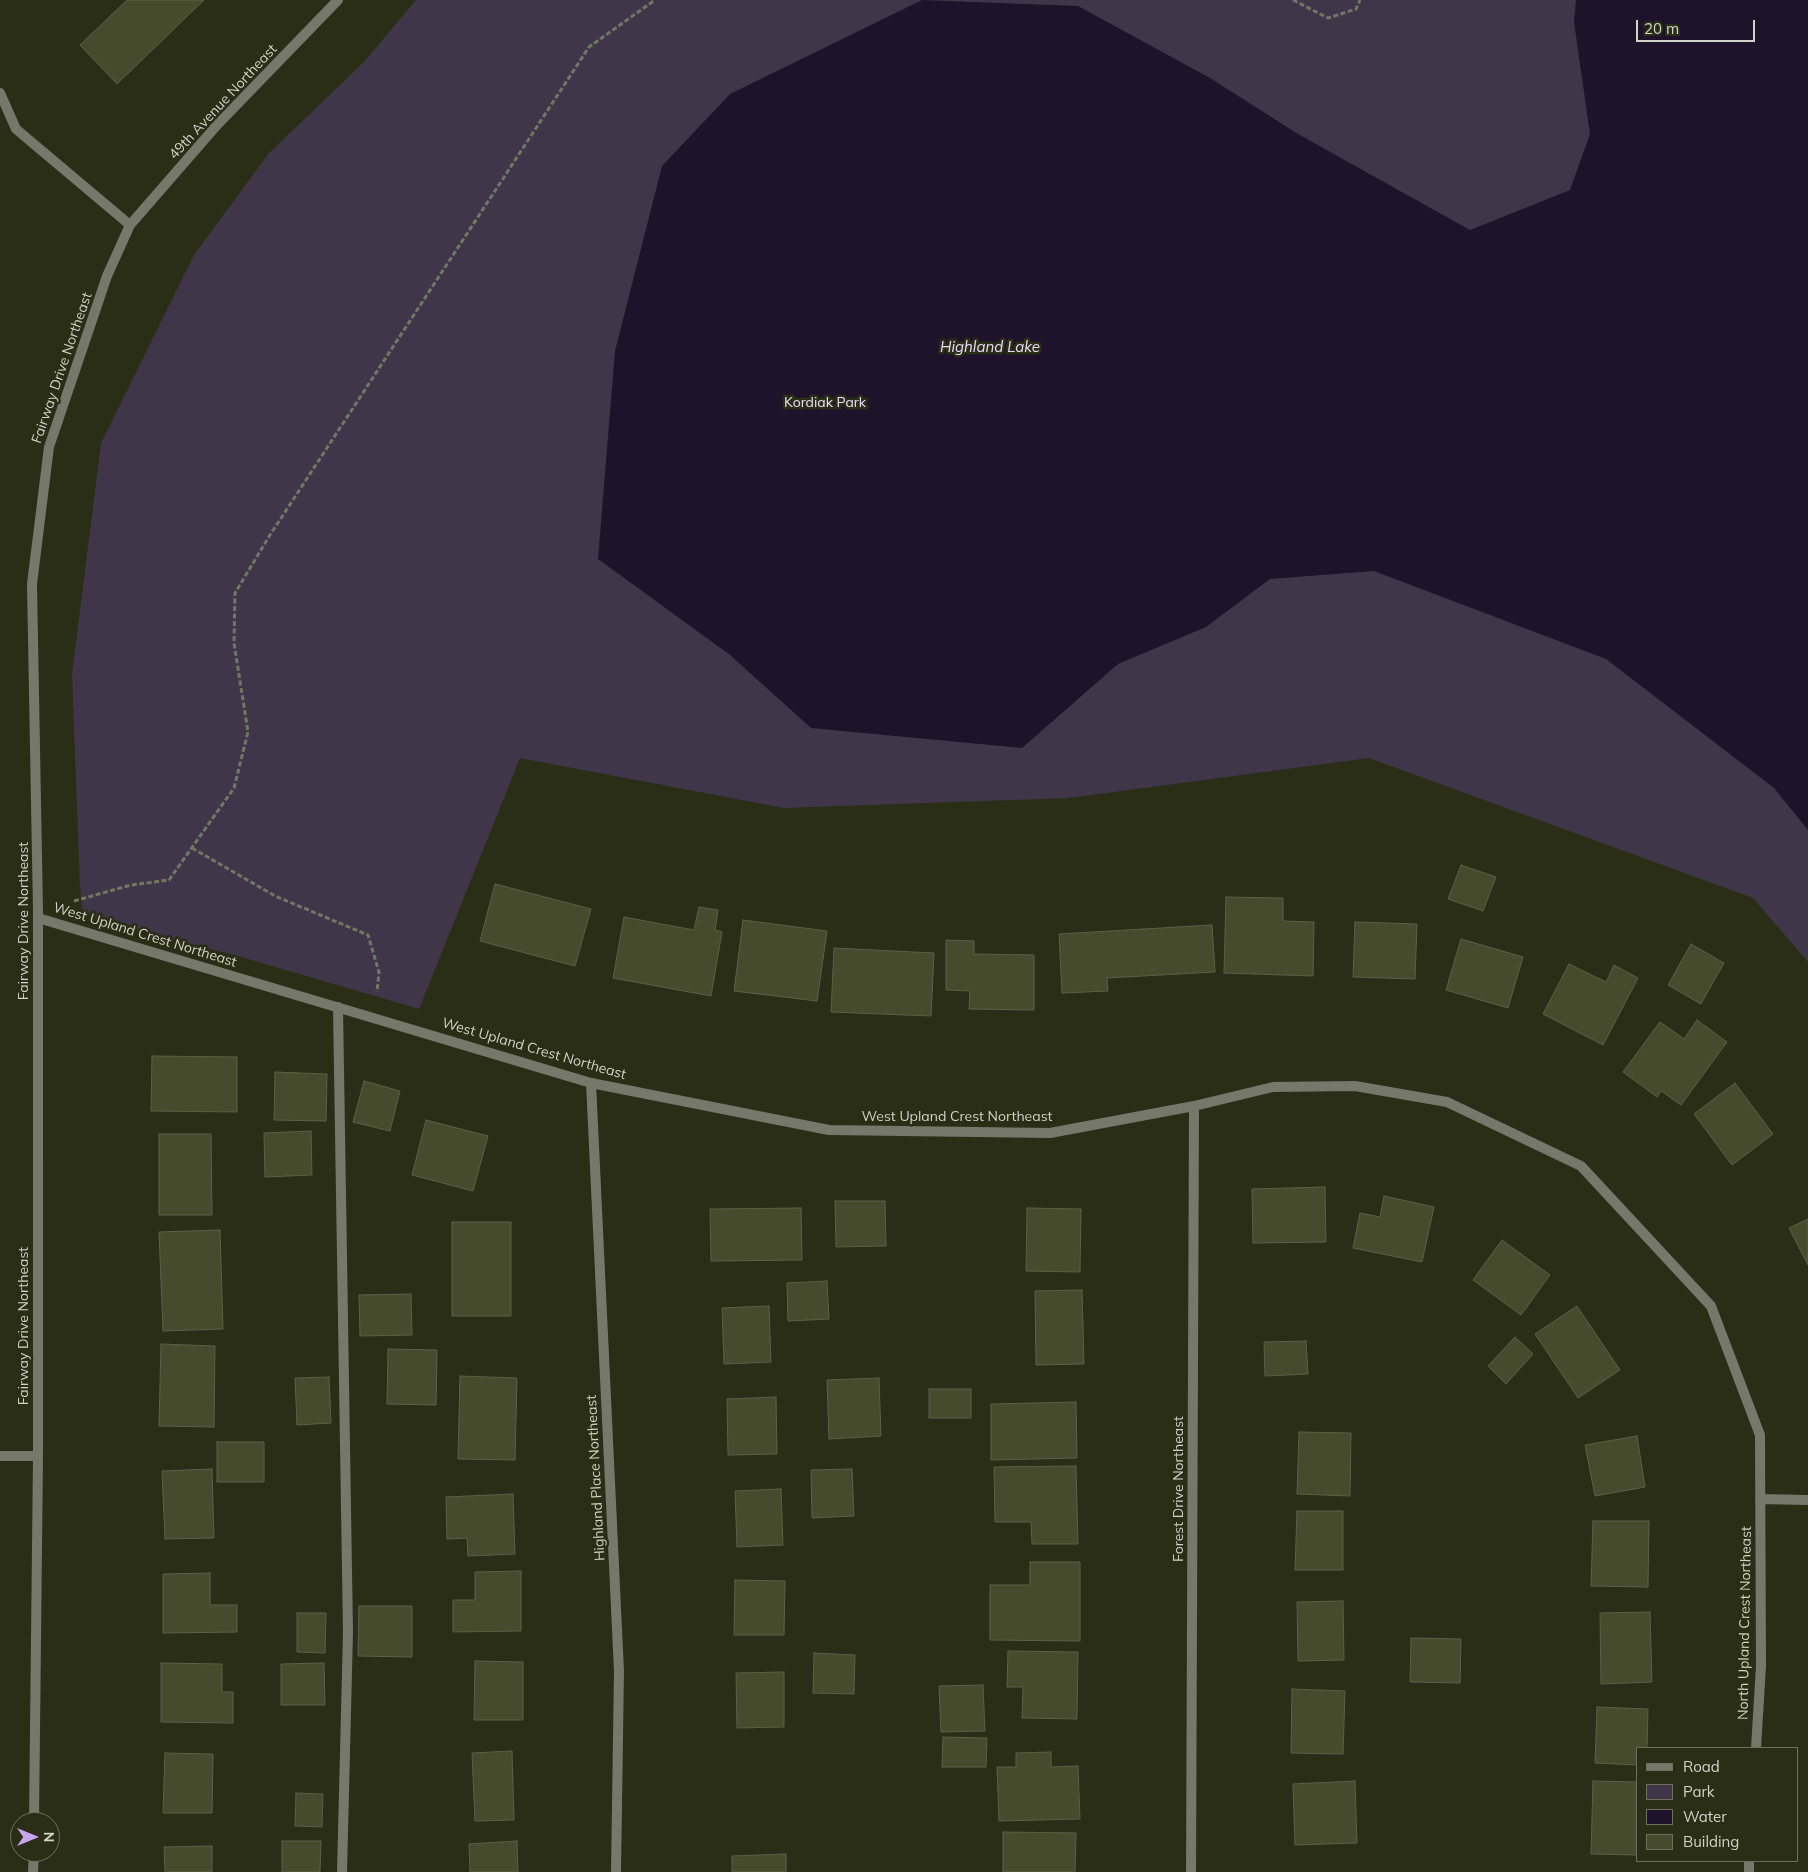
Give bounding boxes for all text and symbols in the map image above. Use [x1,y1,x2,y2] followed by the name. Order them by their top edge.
[1638,10,1757,42] scale bar
[1644,19,1679,38] text: 20 m
[165,41,281,163] street label: 49th Avenue Northeast
[28,290,96,446] street label: Fairway Drive Northeast
[940,338,1040,356] water label: Highland Lake
[784,395,866,411] park label: Kordiak Park
[16,842,32,1000] street label: Fairway Drive Northeast
[51,899,239,971] street label: West Upland Crest Northeast
[440,1015,628,1083] street label: West Upland Crest Northeast
[862,1109,1052,1125] street label: West Upland Crest Northeast
[16,1247,32,1405] street label: Fairway Drive Northeast
[583,1394,609,1562] street label: Highland Place Northeast
[1171,1416,1187,1562] street label: Forest Drive Northeast
[1735,1526,1755,1720] street label: North Upland Crest Northeast
[1636,1747,1798,1862] legend
[1683,1757,1720,1776] text: Road
[1683,1782,1715,1801] text: Park
[1683,1807,1727,1826] text: Water
[10,1812,60,1862] north arrow
[40,1832,58,1842] text: N
[1683,1832,1739,1851] text: Building

